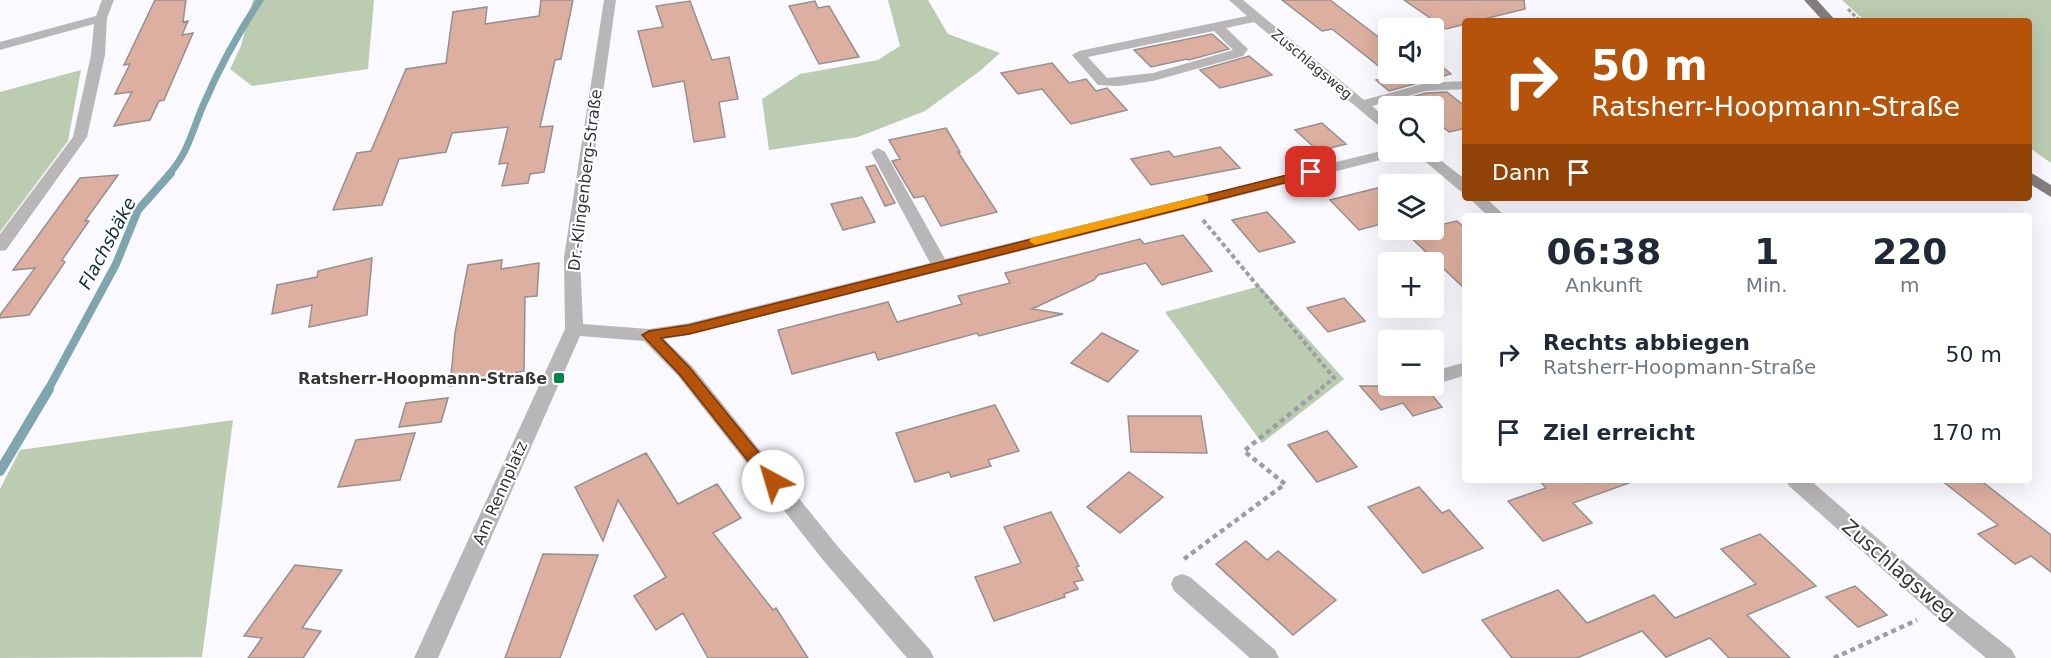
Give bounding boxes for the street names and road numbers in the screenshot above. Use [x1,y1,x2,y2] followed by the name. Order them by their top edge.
[1269,26,1355,102] street label: Zuschlagsweg
[564,88,606,272] street label: Dr.-Klingenberg-Straße
[469,438,531,548] street label: Am Rennplatz
[1837,514,1961,626] street label: Zuschlagsweg

